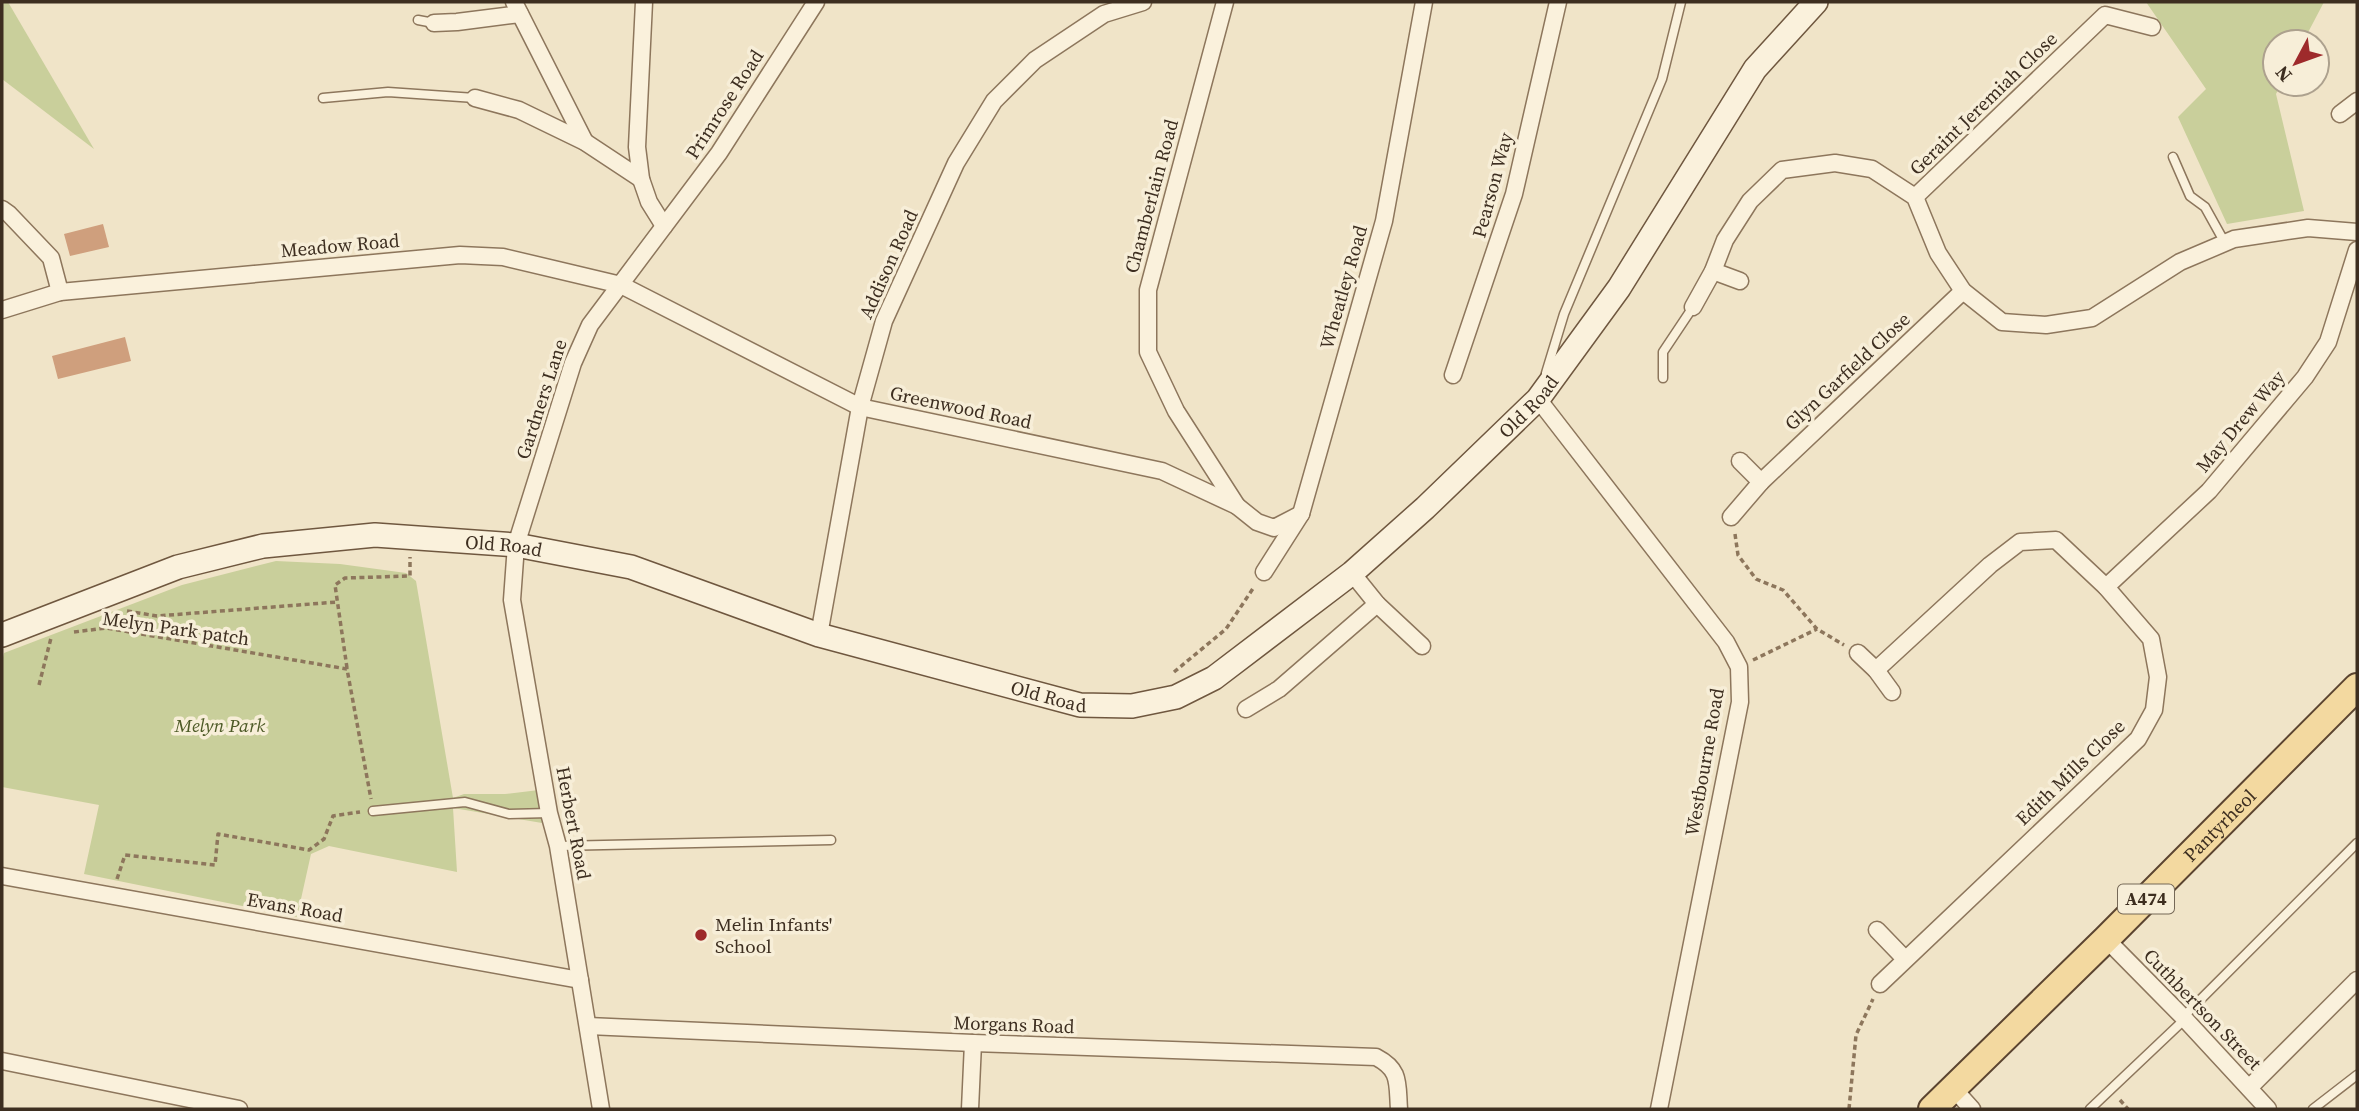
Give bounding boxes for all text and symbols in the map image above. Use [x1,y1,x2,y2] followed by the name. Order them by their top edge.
[1903,26,2063,180] street label: Geraint Jeremiah Close
[2261,28,2331,98] north arrow
[679,44,769,164] street label: Primrose Road
[2269,60,2298,88] text: N
[1118,116,1184,276] street label: Chamberlain Road
[1465,129,1519,241] street label: Pearson Way
[852,205,924,323] street label: Addison Road
[1313,222,1373,352] street label: Wheatley Road
[280,227,401,263] street label: Meadow Road
[1779,306,1915,436] street label: Glyn Garfield Close
[509,336,573,462] street label: Gardners Lane
[2190,364,2291,478] street label: May Drew Way
[1493,370,1564,443] street label: Old Road
[888,379,1035,435] street label: Greenwood Road
[464,528,545,563] street label: Old Road
[101,605,251,651] street label: Melyn Park patch
[1008,674,1087,718] street label: Old Road
[1678,686,1730,838] street label: Westbourne Road
[174,712,265,738] park label: Melyn Park
[2010,713,2130,831] street label: Edith Mills Close
[550,764,598,882] street label: Herbert Road
[2177,783,2262,867] street label: Pantyrheol
[2118,884,2174,914] road number: A474
[245,886,345,928] street label: Evans Road
[715,911,832,959] place label: Melin Infants' School
[693,927,709,943] marker: Melin Infants' School
[2138,943,2268,1076] street label: Cuthbertson Street
[953,1009,1075,1039] street label: Morgans Road

